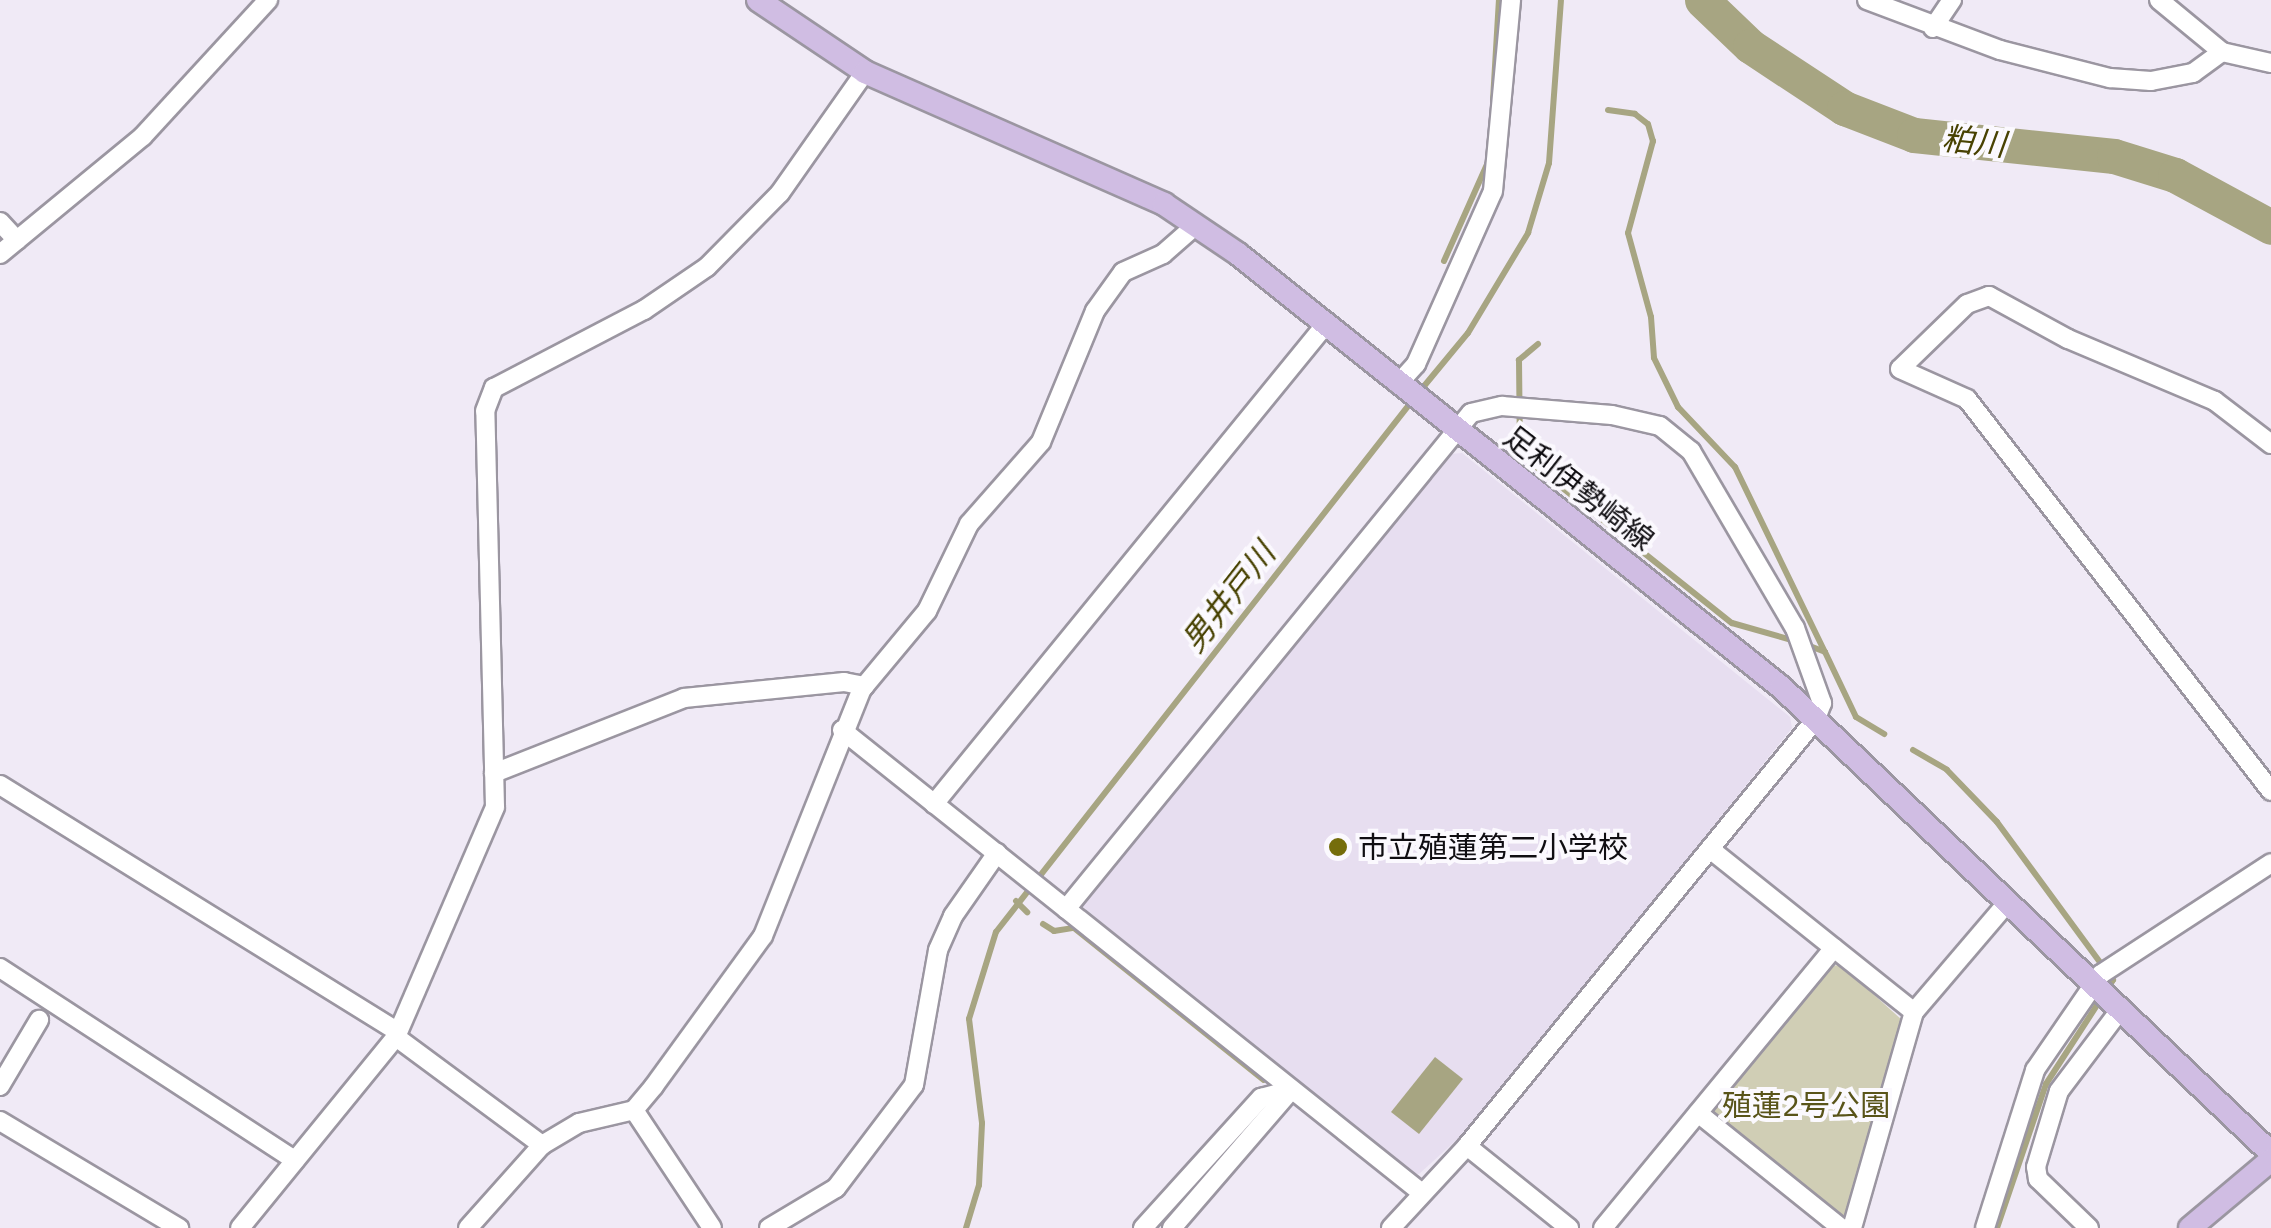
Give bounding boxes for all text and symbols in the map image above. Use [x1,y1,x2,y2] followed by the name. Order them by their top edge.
[1940,119,2008,163] water label: 粕川
[1497,418,1661,558] street label: 足利伊勢崎線
[1173,535,1283,659] water label: 男井戸川
[1358,829,1628,865] place label: 市立殖蓮第二小学校
[1327,836,1349,858] marker: 市立殖蓮第二小学校
[1722,1087,1890,1123] park label: 殖蓮2号公園

